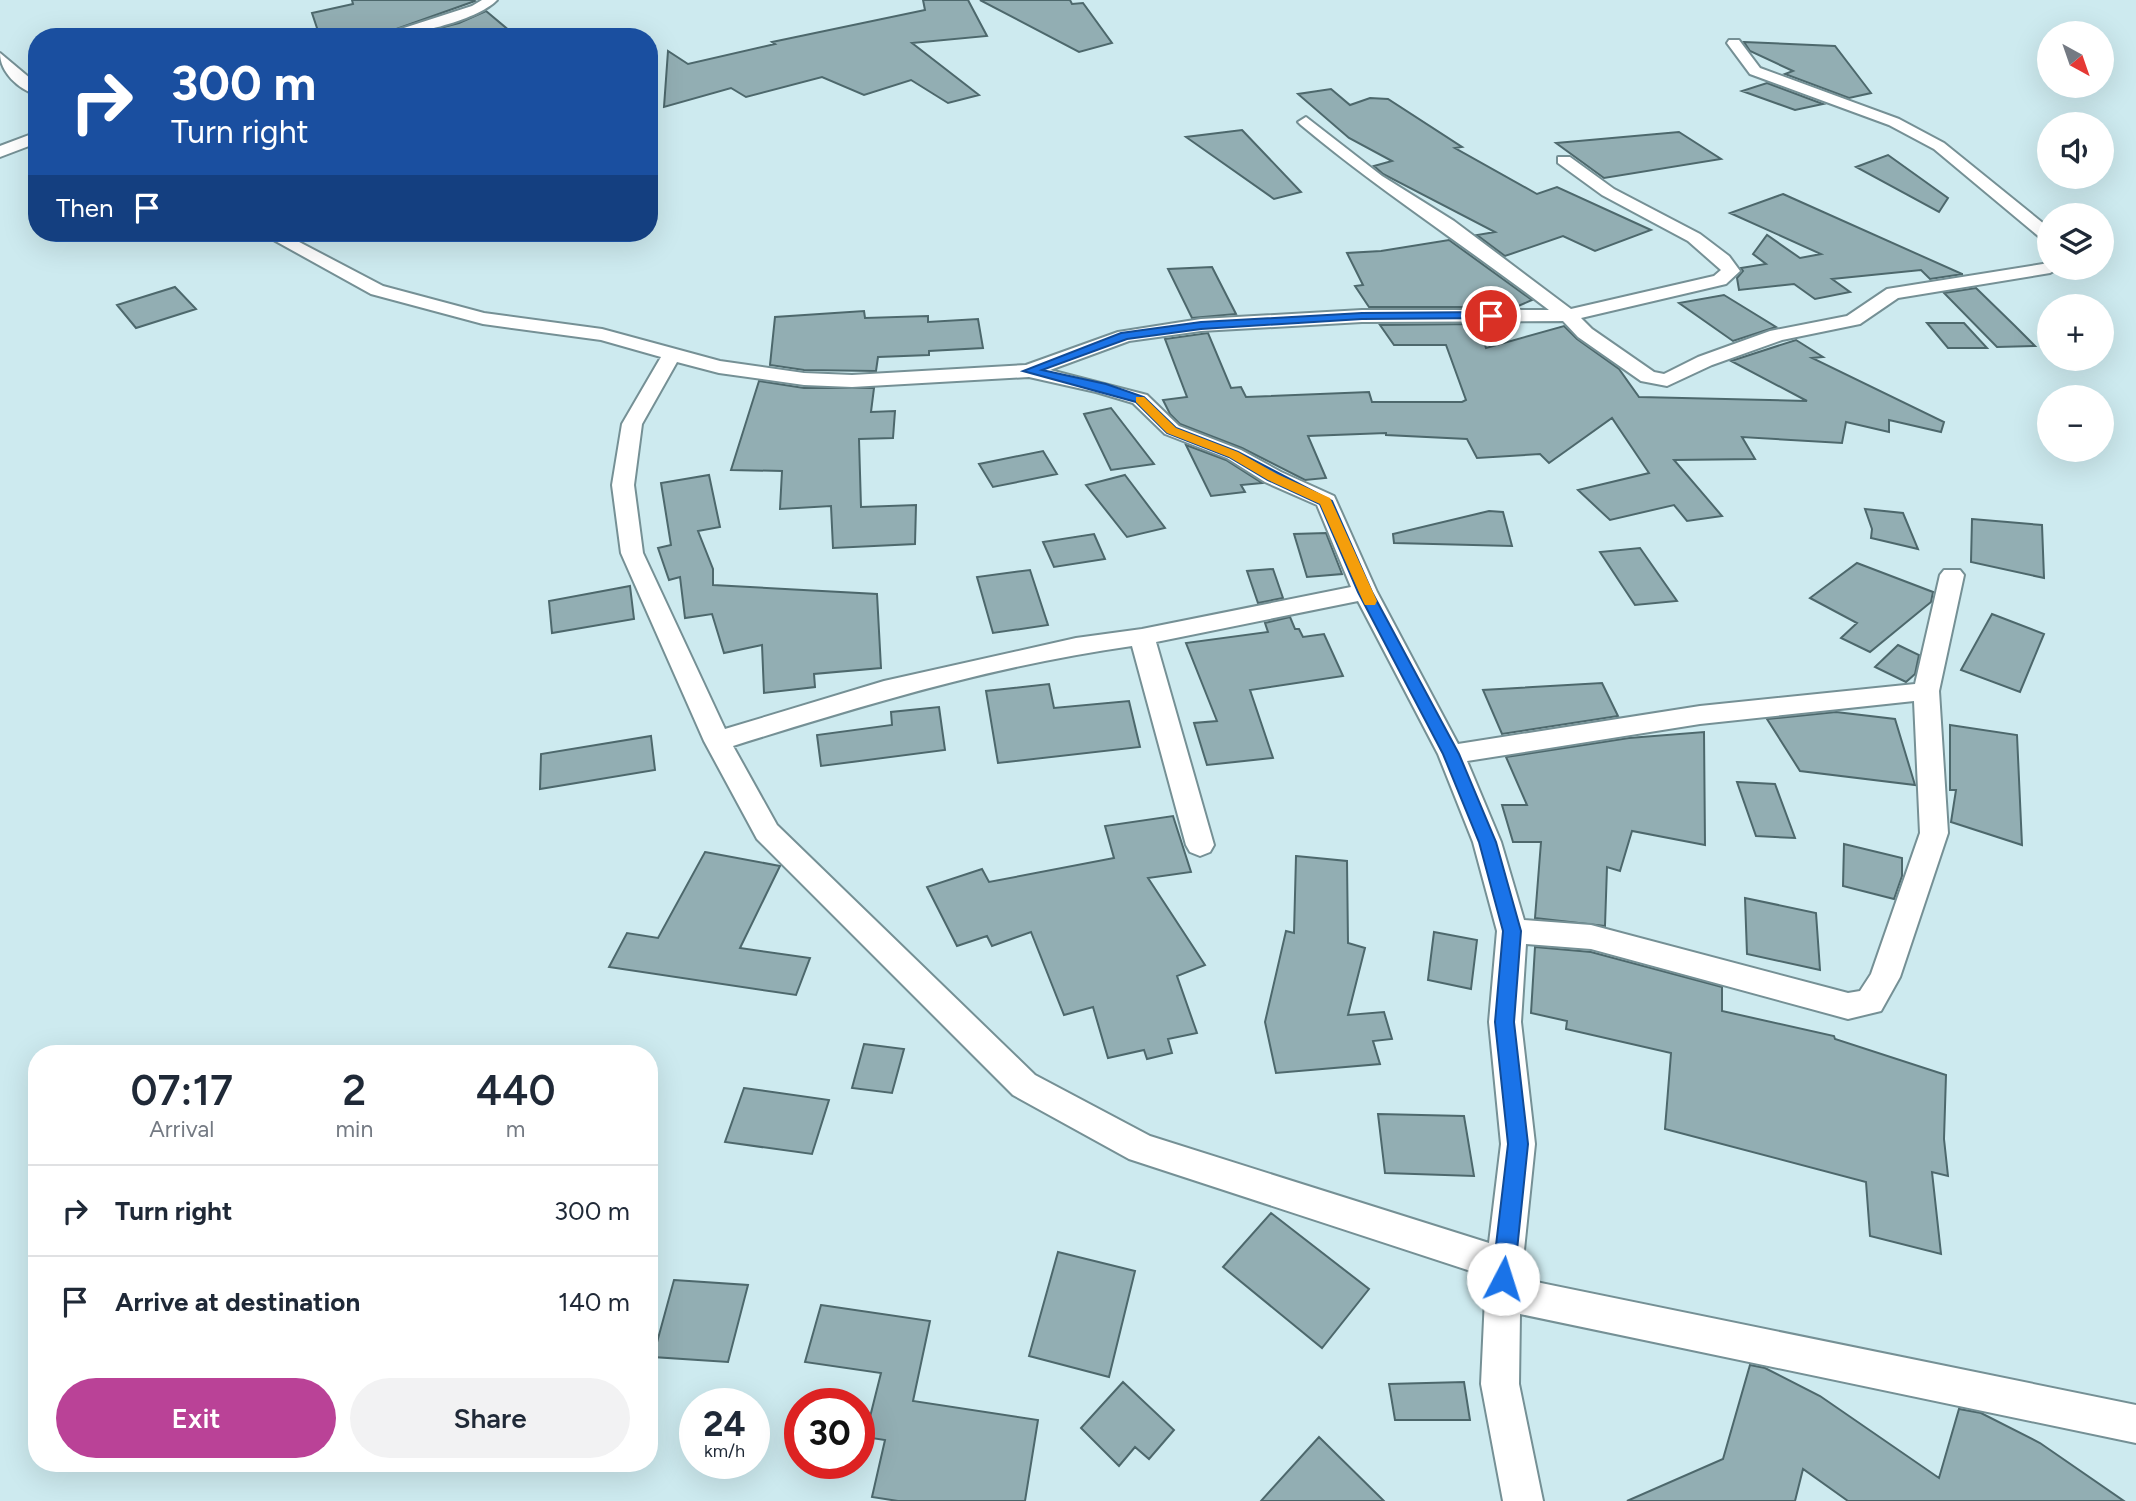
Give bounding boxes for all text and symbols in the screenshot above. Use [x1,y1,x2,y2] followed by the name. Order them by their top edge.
[2037,21,2114,98] north arrow
[2037,21,2114,462] map controls
[171,53,316,112] text: 300 m
[56,56,147,147] icon: right
[2037,112,2114,189] button: sound
[171,113,309,151] text: Turn right
[128,189,166,227] icon: arrive
[56,192,114,224] text: Then
[2037,203,2114,280] button: layers
[1461,286,1521,346] pin
[2037,294,2114,371] button: +
[1472,297,1510,335] icon: arrive
[2037,385,2114,462] button: −
[130,1065,233,1116] text: 07:17
[342,1065,366,1116] text: 2
[476,1065,556,1116] text: 440
[149,1115,214,1143] text: Arrival
[335,1115,373,1143] text: min
[506,1115,525,1143] text: m
[56,1192,94,1230] icon: right
[115,1195,232,1227] text: Turn right
[554,1195,630,1227] text: 300 m
[1466,1242,1540,1316] position arrow
[56,1283,94,1321] icon: arrive
[115,1286,360,1318] text: Arrive at destination
[558,1286,630,1318] text: 140 m
[56,1378,336,1458] button: Exit
[350,1378,630,1458] button: Share
[784,1388,875,1479] speed limit sign: 30
[703,1403,746,1445] text: 24
[704,1440,745,1462] text: km/h

